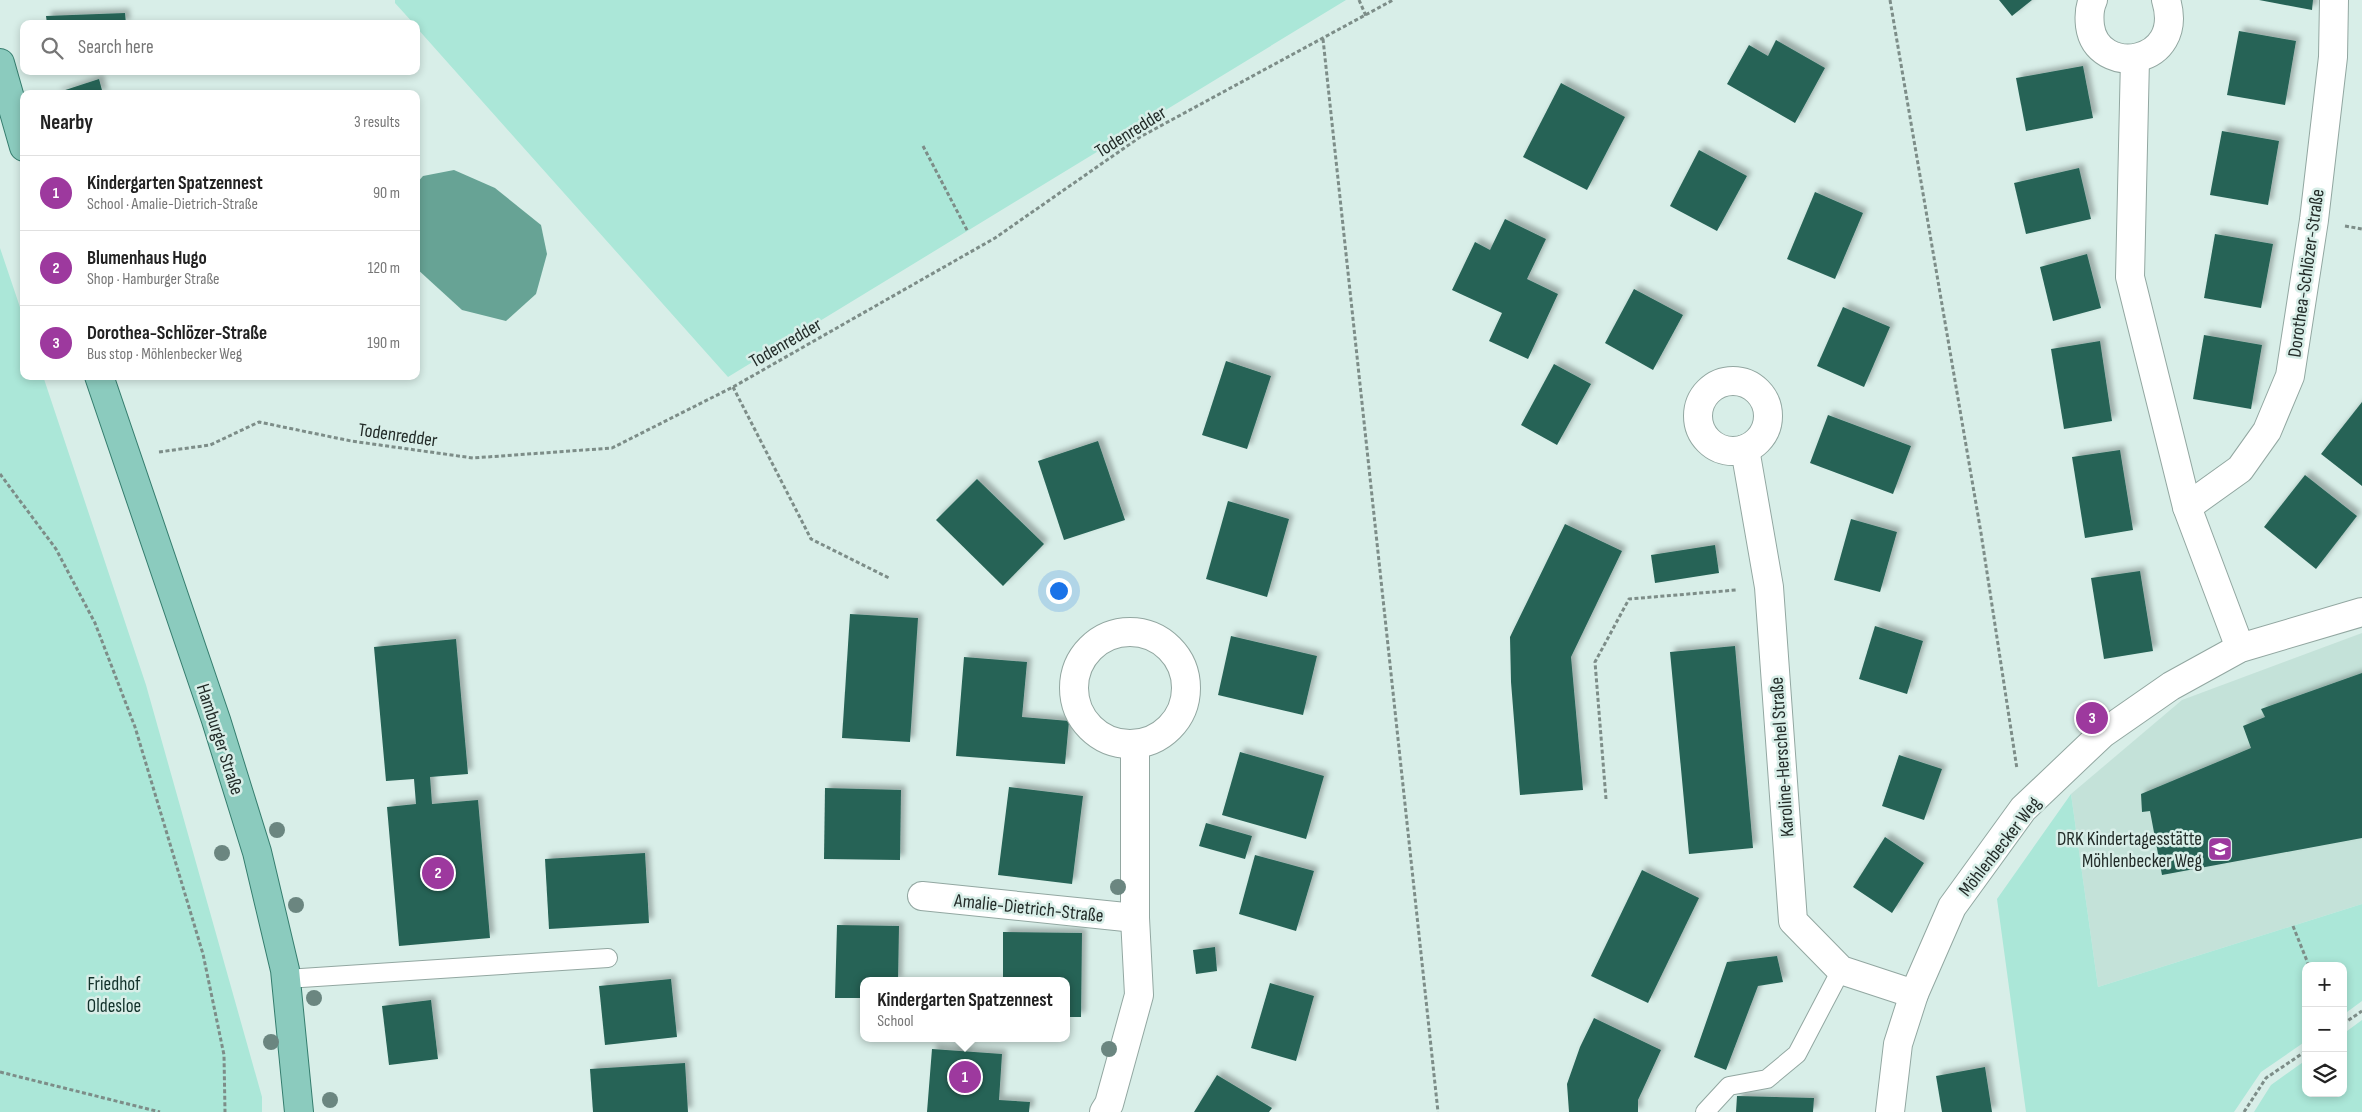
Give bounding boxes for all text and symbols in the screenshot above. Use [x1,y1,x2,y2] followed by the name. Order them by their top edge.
[20,20,420,75] search box
[38,34,66,62] icon: search
[78,36,154,59] text: Search here
[1091,101,1171,163] street label: Todenredder
[40,110,93,135] text: Nearby
[354,113,400,132] text: 3 results
[87,172,263,195] text: Kindergarten Spatzennest
[53,184,59,203] text: 1
[373,184,400,203] text: 90 m
[2283,188,2330,359] street label: Dorothea-Schlözer-Straße
[87,195,258,214] text: School · Amalie-Dietrich-Straße
[87,247,207,270] text: Blumenhaus Hugo
[52,259,60,278] text: 2
[368,259,400,278] text: 120 m
[87,270,220,289] text: Shop · Hamburger Straße
[745,313,827,373] street label: Todenredder
[87,322,267,345] text: Dorothea-Schlözer-Straße
[52,334,60,353] text: 3
[367,334,400,353] text: 190 m
[87,345,242,364] text: Bus stop · Möhlenbecker Weg
[357,419,439,452] street label: Todenredder
[1046,578,1072,604] your location
[1765,676,1800,838] street label: Karoline-Herschel Straße
[191,681,248,798] street label: Hamburger Straße
[2076,699,2108,737] pin: 3
[1954,792,2046,901] street label: Möhlenbecker Weg
[2057,828,2202,873] place label: DRK Kindertagesstätte Möhlenbecker Weg
[2207,836,2233,862] school or university icon: DRK Kindertagesstätte Möhlenbecker Weg
[422,854,454,892] pin: 2
[952,889,1105,928] street label: Amalie-Dietrich-Straße
[2302,962,2347,1097] map controls
[2302,962,2347,1007] button: +
[87,973,141,1018] park label: Friedhof Oldesloe
[860,977,1070,1042] popup
[877,989,1053,1012] text: Kindergarten Spatzennest
[2302,1007,2347,1052] button: −
[877,1012,914,1031] text: School
[2302,1052,2347,1097] button: layers
[949,1058,981,1096] pin: 1

